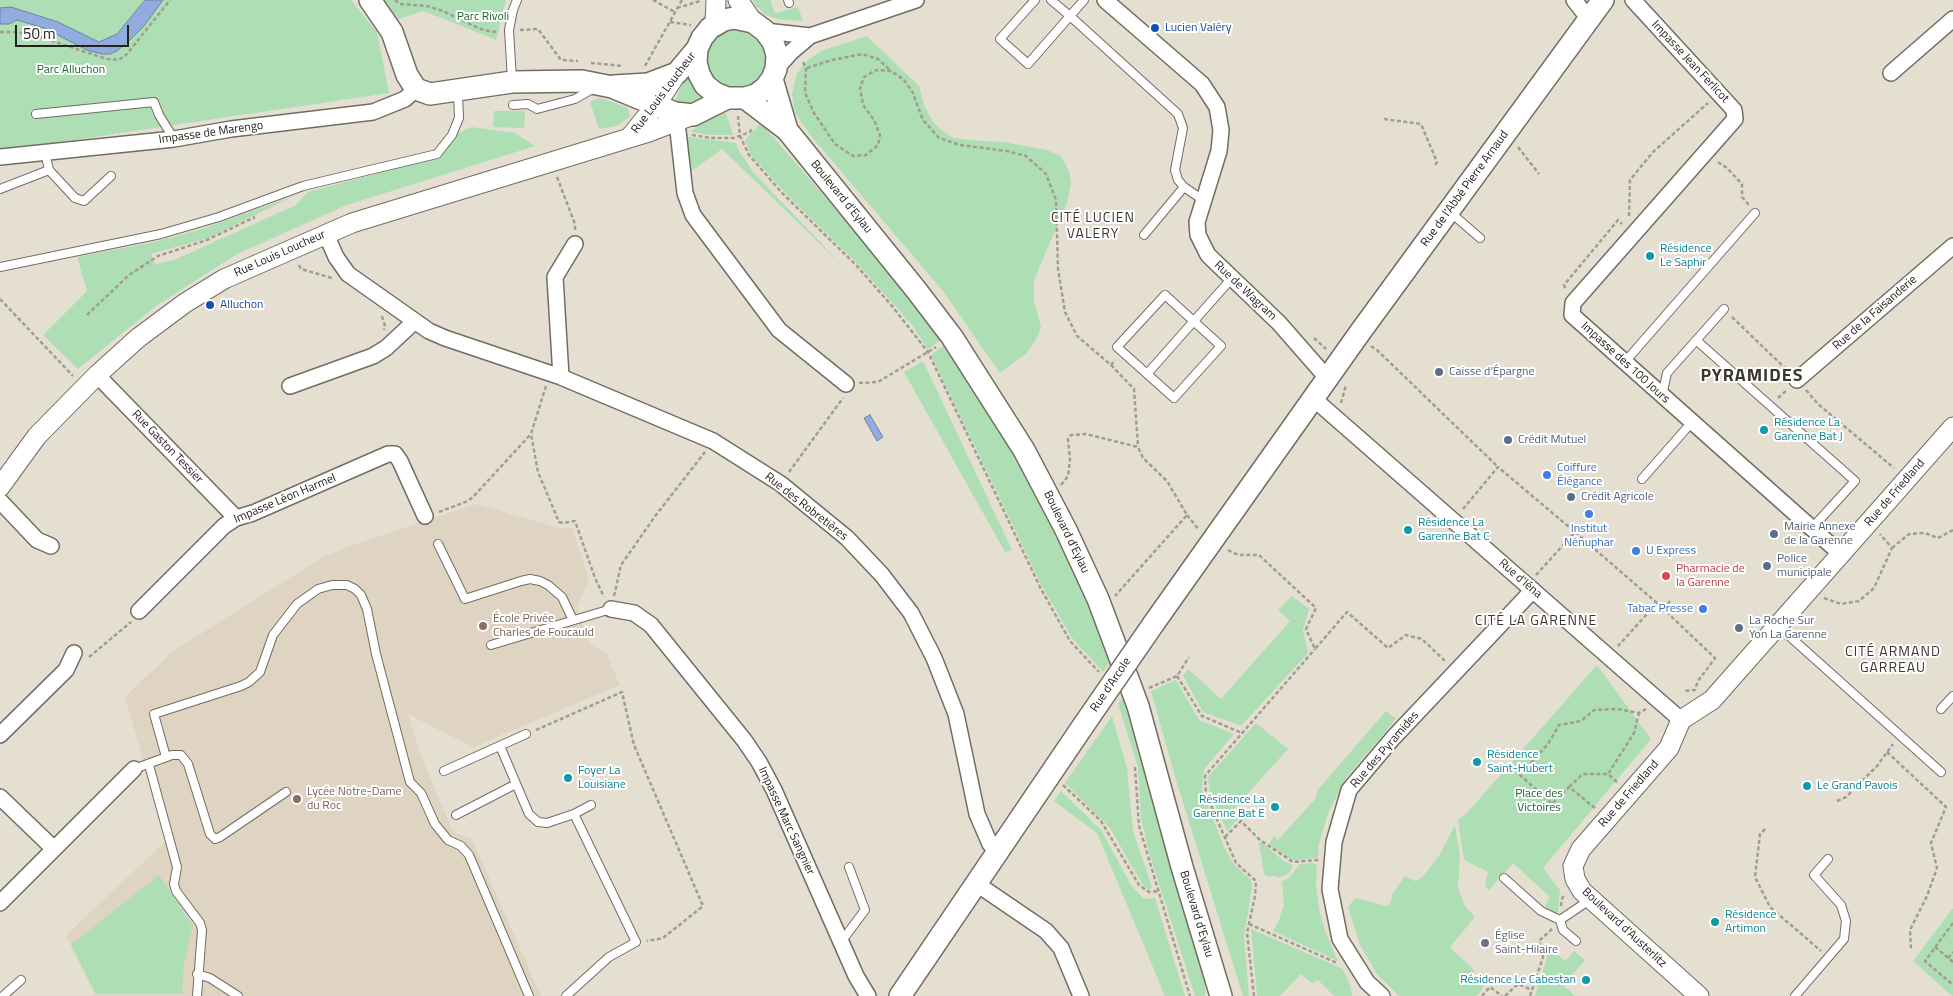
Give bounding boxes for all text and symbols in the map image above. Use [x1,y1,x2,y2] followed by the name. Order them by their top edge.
[457,10,509,24] park label: Parc Rivoli
[18,15,131,47] scale bar
[1648,18,1732,106] street label: Impasse Jean Ferlicot
[1165,21,1232,35] place label: Lucien Valéry
[23,22,56,45] text: 50 m
[1149,22,1161,34] marker: Lucien Valéry
[629,49,699,137] street label: Rue Louis Loucheur
[37,63,105,77] park label: Parc Alluchon
[158,119,264,147] street label: Impasse de Marengo
[1418,128,1512,250] street label: Rue de l'Abbé Pierre Arnaud
[807,158,875,236] street label: Boulevard d'Eylau
[1050,211,1136,243] district label: CITÉ LUCIEN VALERY
[232,227,328,281] street label: Rue Louis Loucheur
[1660,242,1712,270] place label: Résidence Le Saphir
[1644,250,1656,262] marker: Résidence Le Saphir
[1211,258,1279,324] street label: Rue de Wagram
[1830,273,1920,353] street label: Rue de la Faisanderie
[220,298,264,312] place label: Alluchon
[204,299,216,311] marker: Alluchon
[1578,319,1672,407] street label: Impasse des 100 Jours
[1449,365,1535,379] place label: Caisse d'Épargne
[1433,366,1445,378] marker: Caisse d'Épargne
[1699,366,1805,388] district label: PYRAMIDES
[128,407,206,487] street label: Rue Gaston Tessier
[1774,416,1843,444] place label: Résidence La Garenne Bat J
[1758,424,1770,436] marker: Résidence La Garenne Bat J
[1518,433,1586,447] place label: Crédit Mutuel
[1502,434,1514,446] marker: Crédit Mutuel
[1862,456,1928,530] street label: Rue de Friedland
[1557,461,1602,489] place label: Coiffure Élégance
[1541,469,1553,481] marker: Coiffure Élégance
[762,470,850,544] street label: Rue des Robretières
[232,471,338,527] street label: Impasse Léon Harmel
[1040,488,1092,576] street label: Boulevard d'Eylau
[1581,490,1654,504] place label: Crédit Agricole
[1565,491,1577,503] marker: Crédit Agricole
[1583,508,1595,520] marker: Institut Nénuphar
[1418,516,1490,544] place label: Résidence La Garenne Bat C
[1784,520,1856,548] place label: Mairie Annexe de la Garenne
[1564,522,1614,550] place label: Institut Nénuphar
[1402,524,1414,536] marker: Résidence La Garenne Bat C
[1768,528,1780,540] marker: Mairie Annexe de la Garenne
[1646,544,1696,558] place label: U Express
[1630,545,1642,557] marker: U Express
[1777,552,1832,580] place label: Police municipale
[1495,556,1545,602] street label: Rue d'Iéna
[1761,560,1773,572] marker: Police municipale
[1676,562,1745,590] place label: Pharmacie de la Garenne
[1660,570,1672,582] marker: Pharmacie de la Garenne
[1627,602,1693,616] place label: Tabac Presse
[1697,603,1709,615] marker: Tabac Presse
[493,612,594,640] place label: École Privée Charles de Foucauld
[1473,614,1599,630] district label: CITÉ LA GARENNE
[1749,614,1827,642] place label: La Roche Sur Yon La Garenne
[477,620,489,632] marker: École Privée Charles de Foucauld
[1733,622,1745,634] marker: La Roche Sur Yon La Garenne
[1844,645,1942,678] district label: CITÉ ARMAND GARREAU
[1088,655,1134,715] street label: Rue d'Arcole
[1348,709,1422,791] street label: Rue des Pyramides
[1487,748,1553,776] place label: Résidence Saint-Hubert
[1471,756,1483,768] marker: Résidence Saint-Hubert
[1596,757,1662,831] street label: Rue de Friedland
[578,764,626,792] place label: Foyer La Louisiane
[755,765,817,877] street label: Impasse Marc Sangnier
[562,772,574,784] marker: Foyer La Louisiane
[1817,779,1898,793] place label: Le Grand Pavois
[1801,780,1813,792] marker: Le Grand Pavois
[307,785,402,813] place label: Lycée Notre-Dame du Roc
[1515,787,1563,815] park label: Place des Victoires
[291,793,303,805] marker: Lycée Notre-Dame du Roc
[1193,793,1265,821] place label: Résidence La Garenne Bat E
[1269,801,1281,813] marker: Résidence La Garenne Bat E
[1176,869,1216,959] street label: Boulevard d'Eylau
[1579,885,1669,971] street label: Boulevard d'Austerlitz
[1725,908,1777,936] place label: Résidence Artimon
[1709,916,1721,928] marker: Résidence Artimon
[1495,929,1558,957] place label: Église Saint-Hilaire
[1479,937,1491,949] marker: Église Saint-Hilaire
[1460,973,1576,987] place label: Résidence Le Cabestan
[1580,974,1592,986] marker: Résidence Le Cabestan

